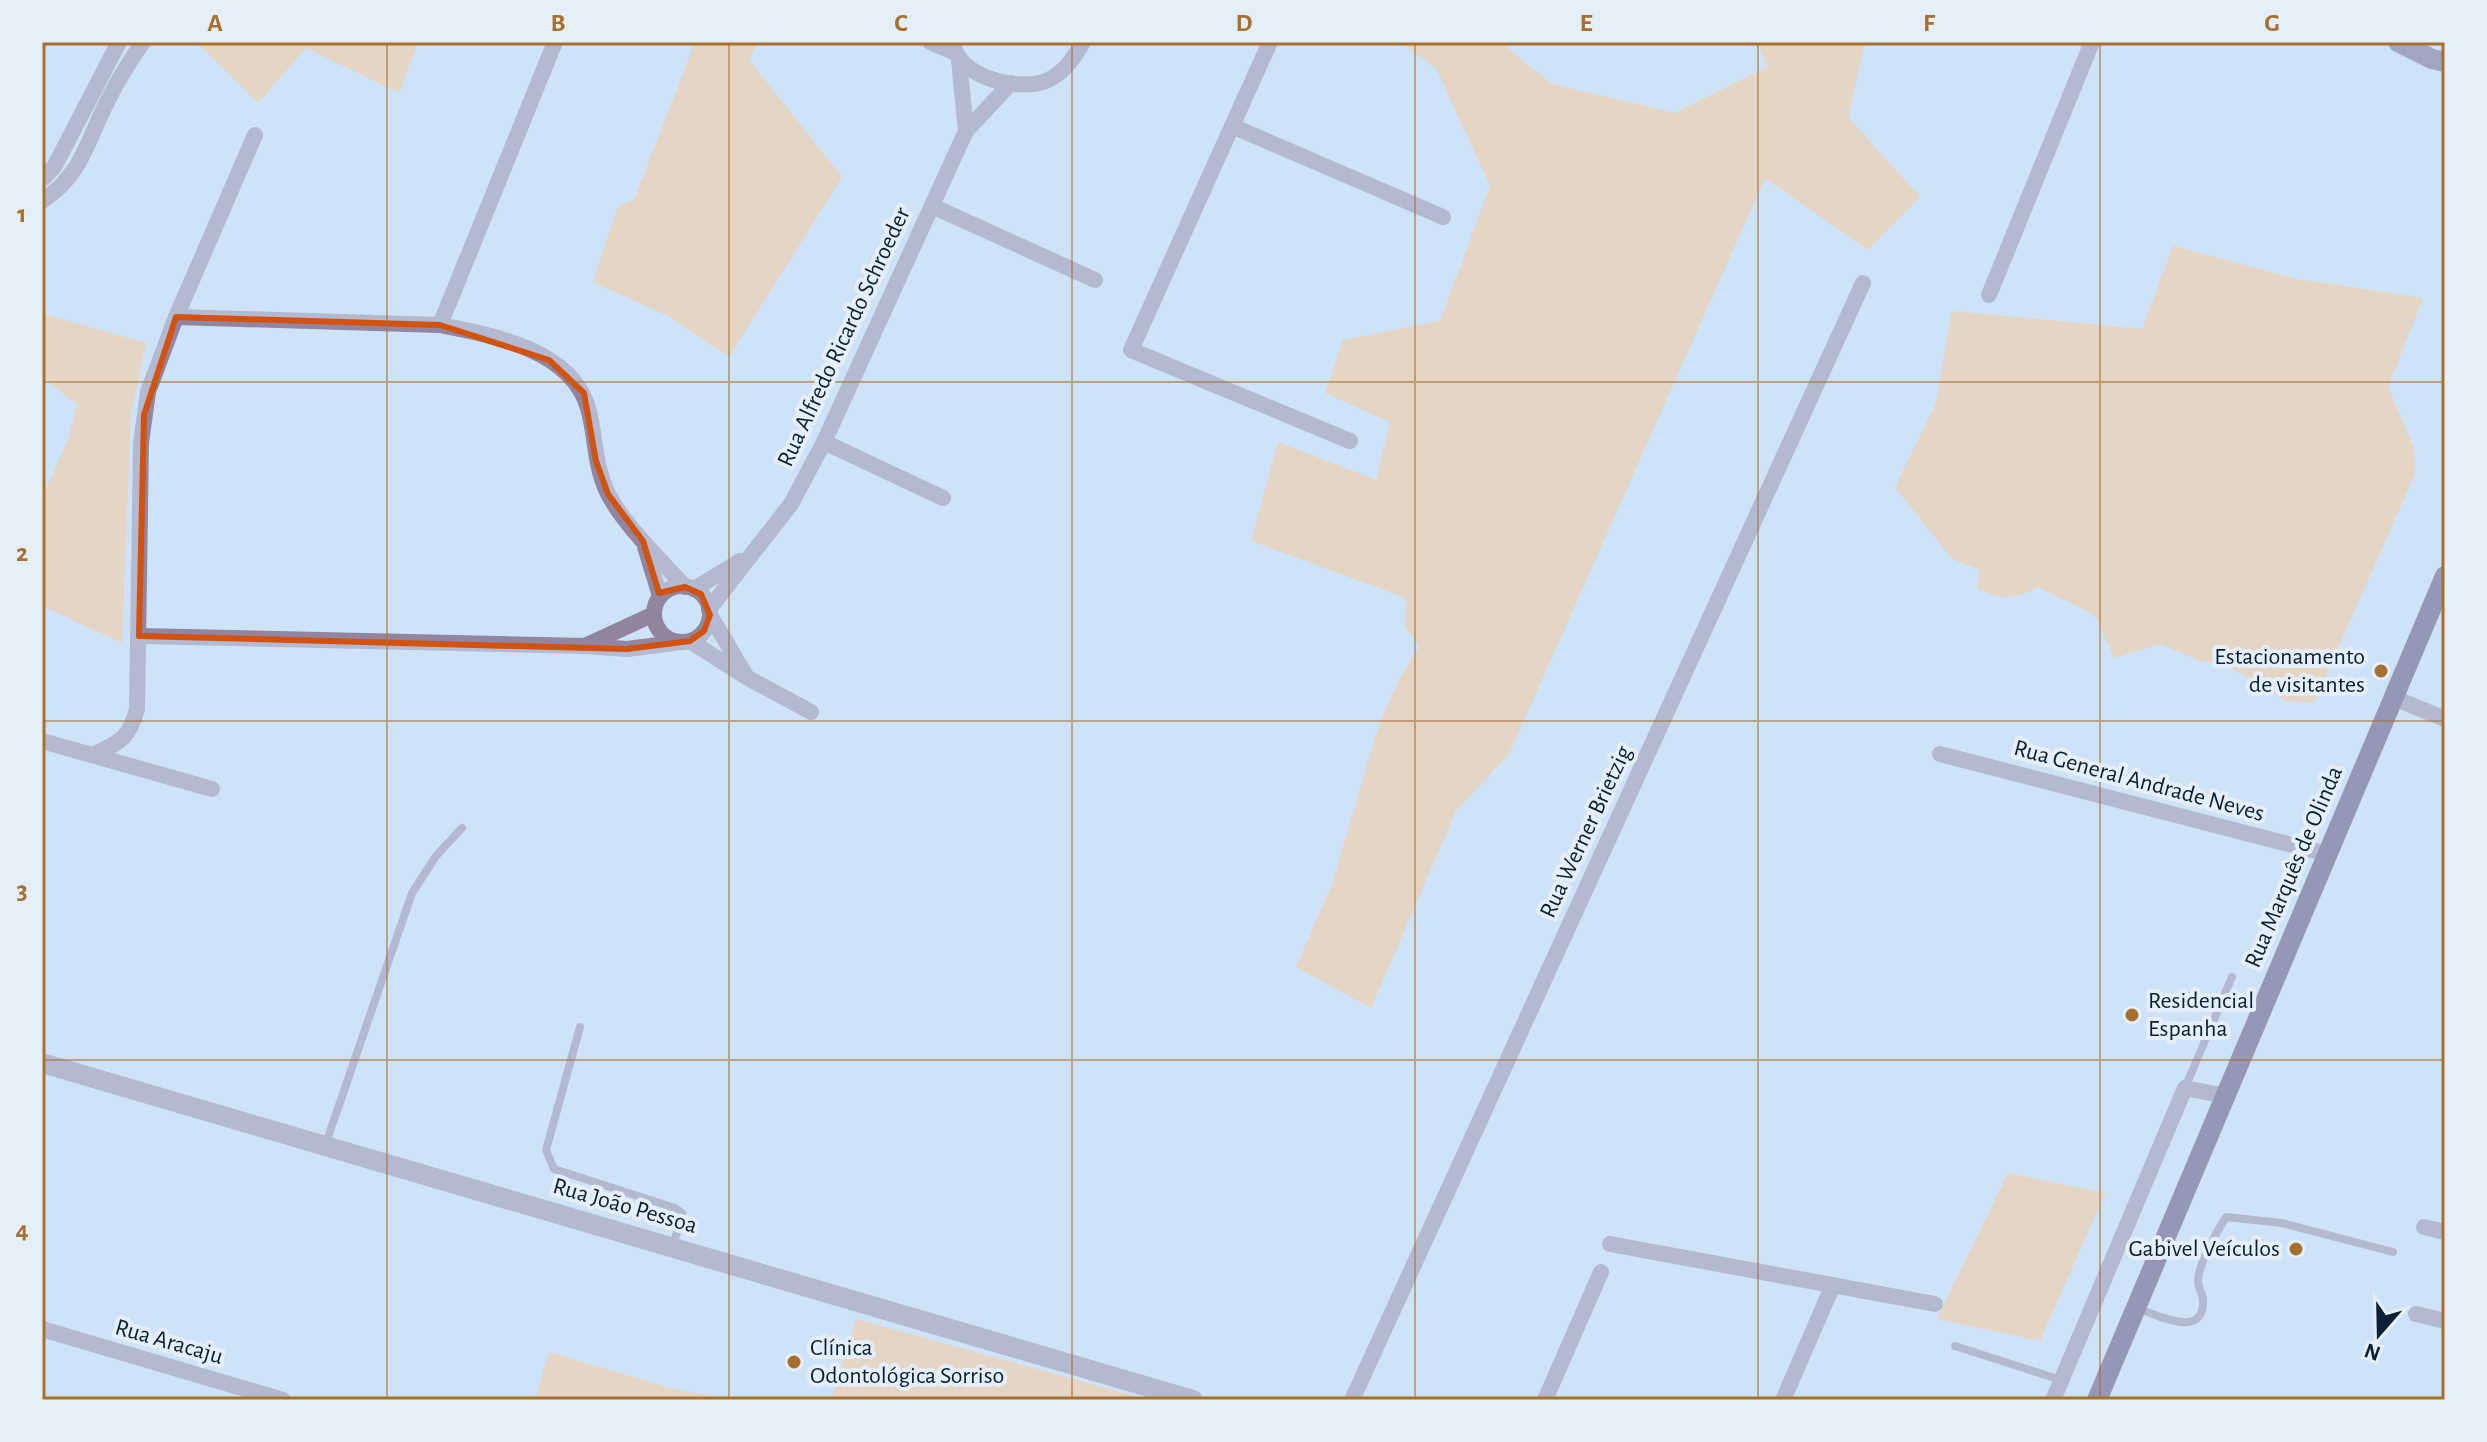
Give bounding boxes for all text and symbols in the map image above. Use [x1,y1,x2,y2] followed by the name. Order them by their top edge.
[207,10,223,36] text: A
[550,10,566,36] text: B
[894,10,908,36] text: C
[1235,10,1253,36] text: D
[1579,10,1593,36] text: E
[1923,10,1936,36] text: F
[2264,10,2280,36] text: G
[17,201,27,227] text: 1
[773,203,915,470] street label: Rua Alfredo Ricardo Schroeder
[16,540,28,566] text: 2
[2214,645,2365,697] place label: Estacionamento de visitantes
[2372,662,2390,680] marker: Estacionamento de visitantes
[2011,736,2267,826] street label: Rua General Andrade Neves
[1536,742,1636,922] street label: Rua Werner Brietzig
[2241,763,2347,971] street label: Rua Marquês de Olinda
[16,878,28,904] text: 3
[2148,989,2254,1041] place label: Residencial Espanha
[2123,1006,2141,1024] marker: Residencial Espanha
[550,1174,700,1238] street label: Rua João Pessoa
[15,1217,29,1243] text: 4
[2128,1237,2280,1261] place label: Gabivel Veículos
[2287,1240,2305,1258] marker: Gabivel Veículos
[2339,1294,2419,1374] north arrow
[112,1315,226,1369] street label: Rua Aracaju
[810,1336,1004,1388] place label: Clínica Odontológica Sorriso
[2362,1339,2383,1365] text: N
[785,1353,803,1371] marker: Clínica Odontológica Sorriso

